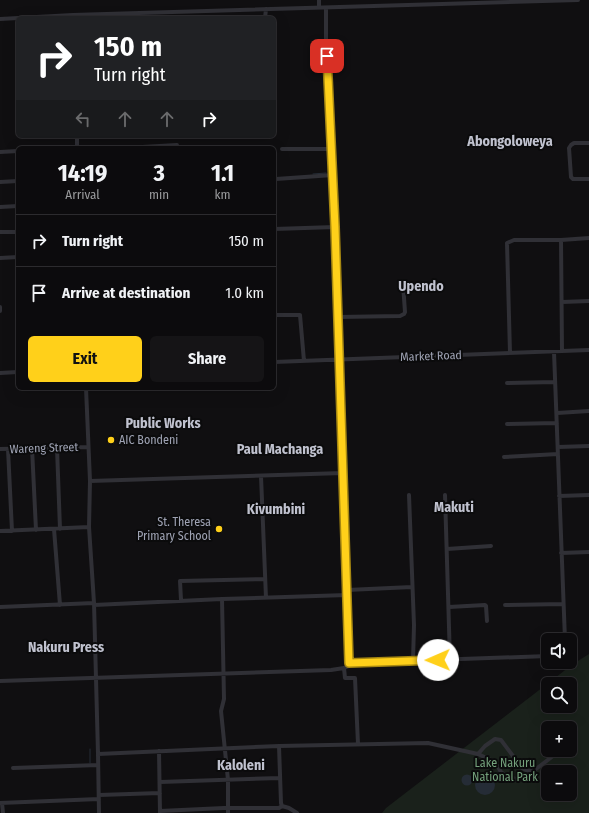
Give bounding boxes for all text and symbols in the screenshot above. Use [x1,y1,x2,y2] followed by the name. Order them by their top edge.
[94,30,162,63] text: 150 m
[28,32,80,84] icon: right
[310,39,344,73] pin
[316,45,338,67] icon: arrive
[94,64,166,86] text: Turn right
[72,108,94,130] icon: left
[114,108,136,130] icon: ahead
[156,108,178,130] icon: ahead
[198,108,220,130] icon: right
[466,133,553,150] district label: Abongoloweya
[58,159,107,187] text: 14:19
[153,159,165,187] text: 3
[211,159,234,187] text: 1.1
[65,187,100,202] text: Arrival
[149,187,169,202] text: min
[215,187,231,202] text: km
[28,230,50,252] icon: right
[62,232,123,250] text: Turn right
[228,232,264,250] text: 150 m
[398,278,444,295] district label: Upendo
[28,282,50,304] icon: arrive
[62,284,190,302] text: Arrive at destination
[225,284,264,302] text: 1.0 km
[28,336,142,382] button: Exit
[150,336,264,382] button: Share
[400,348,462,364] street label: Market Road
[125,415,201,432] district label: Public Works
[119,433,178,447] place label: AIC Bondeni
[106,435,116,445] marker: AIC Bondeni
[9,440,79,456] street label: Wareng Street
[237,441,323,458] district label: Paul Machanga
[434,499,474,516] district label: Makuti
[247,501,306,518] district label: Kivumbini
[137,515,211,543] place label: St. Theresa Primary School
[214,524,224,534] marker: St. Theresa Primary School
[541,633,577,801] map controls
[541,633,577,669] button: sound
[28,639,104,656] district label: Nakuru Press
[417,639,459,681] position arrow
[541,677,577,713] button: search
[541,721,577,757] button: +
[472,756,538,784] park label: Lake Nakuru National Park
[217,757,265,774] district label: Kaloleni
[541,765,577,801] button: −

